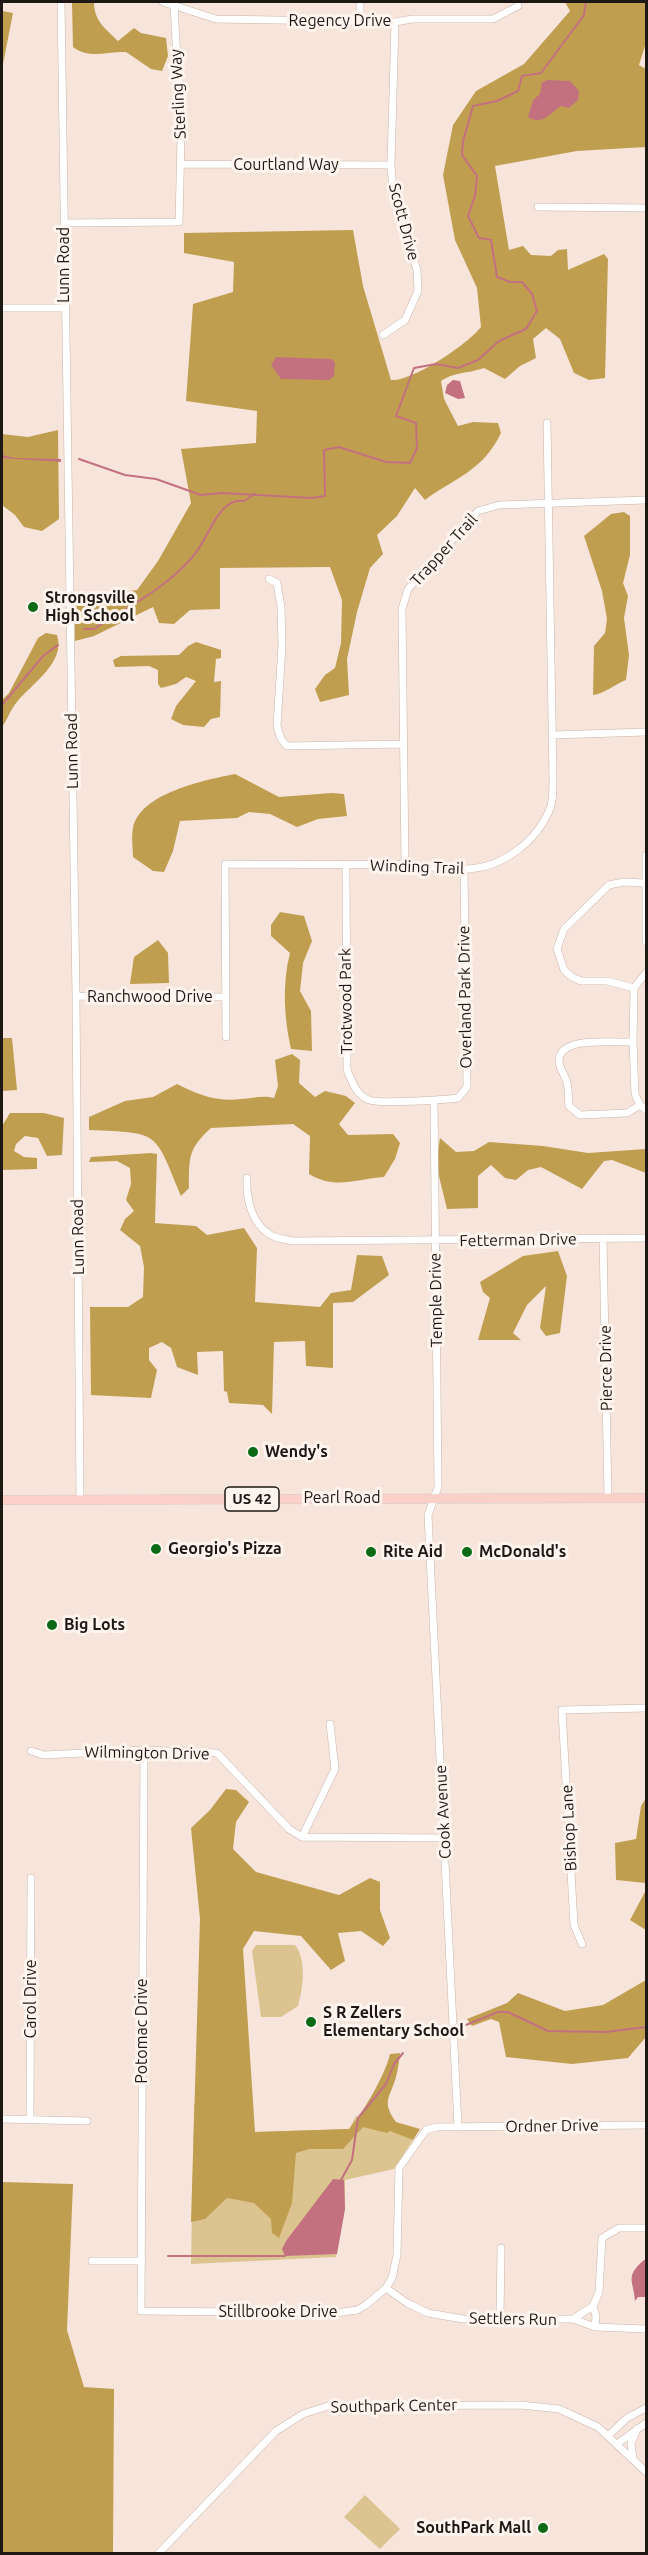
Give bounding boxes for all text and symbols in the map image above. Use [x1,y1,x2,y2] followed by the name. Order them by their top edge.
[289,11,391,31] street label: Regency Drive
[166,49,190,139] street label: Sterling Way
[233,155,339,175] street label: Courtland Way
[384,181,424,263] street label: Scott Drive
[54,227,74,303] street label: Lunn Road
[407,510,481,590] street label: Trapper Trail
[45,588,135,626] place label: Strongsville High School
[26,600,40,614] marker: Strongsville High School
[62,713,82,789] street label: Lunn Road
[370,856,464,878] street label: Winding Trail
[454,925,476,1069] street label: Overland Park Drive
[335,948,357,1054] street label: Trotwood Park
[87,987,213,1007] street label: Ranchwood Drive
[68,1199,88,1275] street label: Lunn Road
[459,1229,577,1251] street label: Fetterman Drive
[426,1253,446,1347] street label: Temple Drive
[596,1325,616,1411] street label: Pierce Drive
[265,1442,328,1462] place label: Wendy's
[246,1445,260,1459] marker: Wendy's
[225,1487,279,1511] road number: US 42
[303,1488,381,1508] street label: Pearl Road
[168,1539,282,1559] place label: Georgio's Pizza
[149,1542,163,1556] marker: Georgio's Pizza
[383,1542,443,1562] place label: Rite Aid
[479,1542,566,1562] place label: McDonald's
[364,1545,378,1559] marker: Rite Aid
[460,1545,474,1559] marker: McDonald's
[64,1615,125,1635] place label: Big Lots
[45,1618,59,1632] marker: Big Lots
[84,1742,210,1764] street label: Wilmington Drive
[431,1764,455,1860] street label: Cook Avenue
[557,1784,581,1872] street label: Bishop Lane
[21,1959,41,2039] street label: Carol Drive
[132,1978,152,2084] street label: Potomac Drive
[323,2003,464,2041] place label: S R Zellers Elementary School
[304,2015,318,2029] marker: S R Zellers Elementary School
[505,2116,599,2136] street label: Ordner Drive
[218,2302,338,2322] street label: Stillbrooke Drive
[469,2309,557,2329] street label: Settlers Run
[331,2395,457,2417] street label: Southpark Center
[416,2518,531,2538] place label: SouthPark Mall
[536,2521,550,2535] marker: SouthPark Mall

